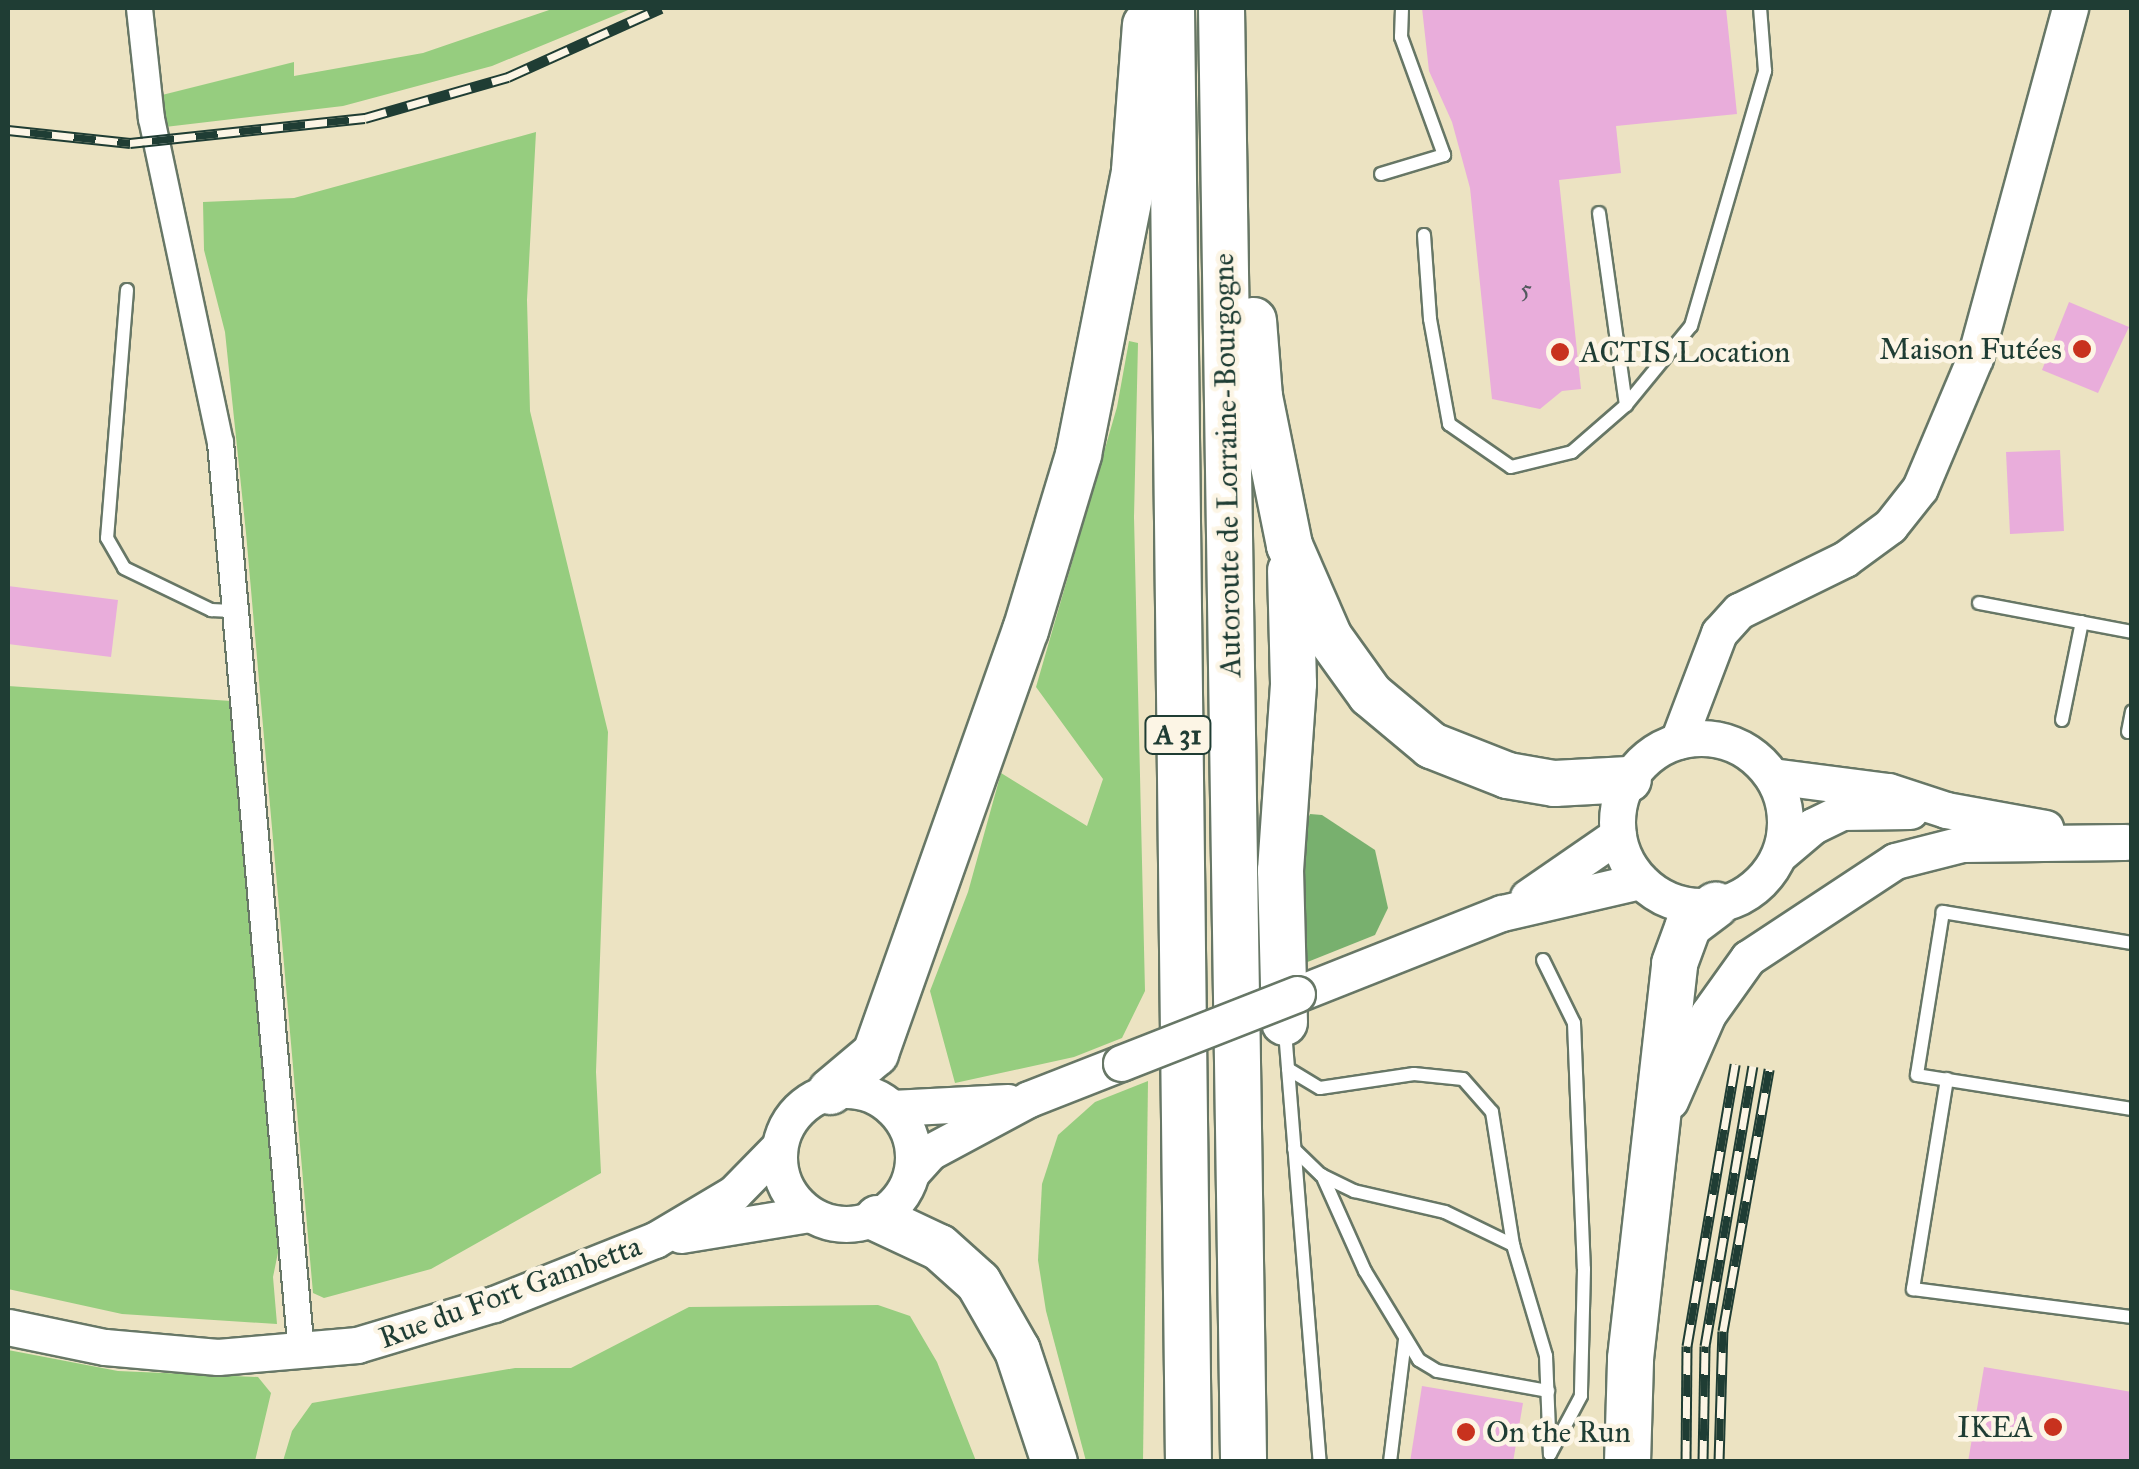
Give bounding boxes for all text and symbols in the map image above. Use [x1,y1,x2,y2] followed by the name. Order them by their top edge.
[1205,253,1249,677] street label: Autoroute de Lorraine-Bourgogne
[1520,274,1532,304] house number: 5
[1879,331,2062,367] place label: Maison Futées
[1580,334,1790,370] place label: ACTIS Location
[2071,338,2093,360] marker: Maison Futées
[1549,341,1571,363] marker: ACTIS Location
[1143,712,1213,758] road number: A 31
[374,1228,646,1356] street label: Rue du Fort Gambetta
[1957,1409,2033,1445] place label: IKEA
[1486,1414,1631,1450] place label: On the Run
[2042,1416,2064,1438] marker: IKEA
[1455,1421,1477,1443] marker: On the Run

